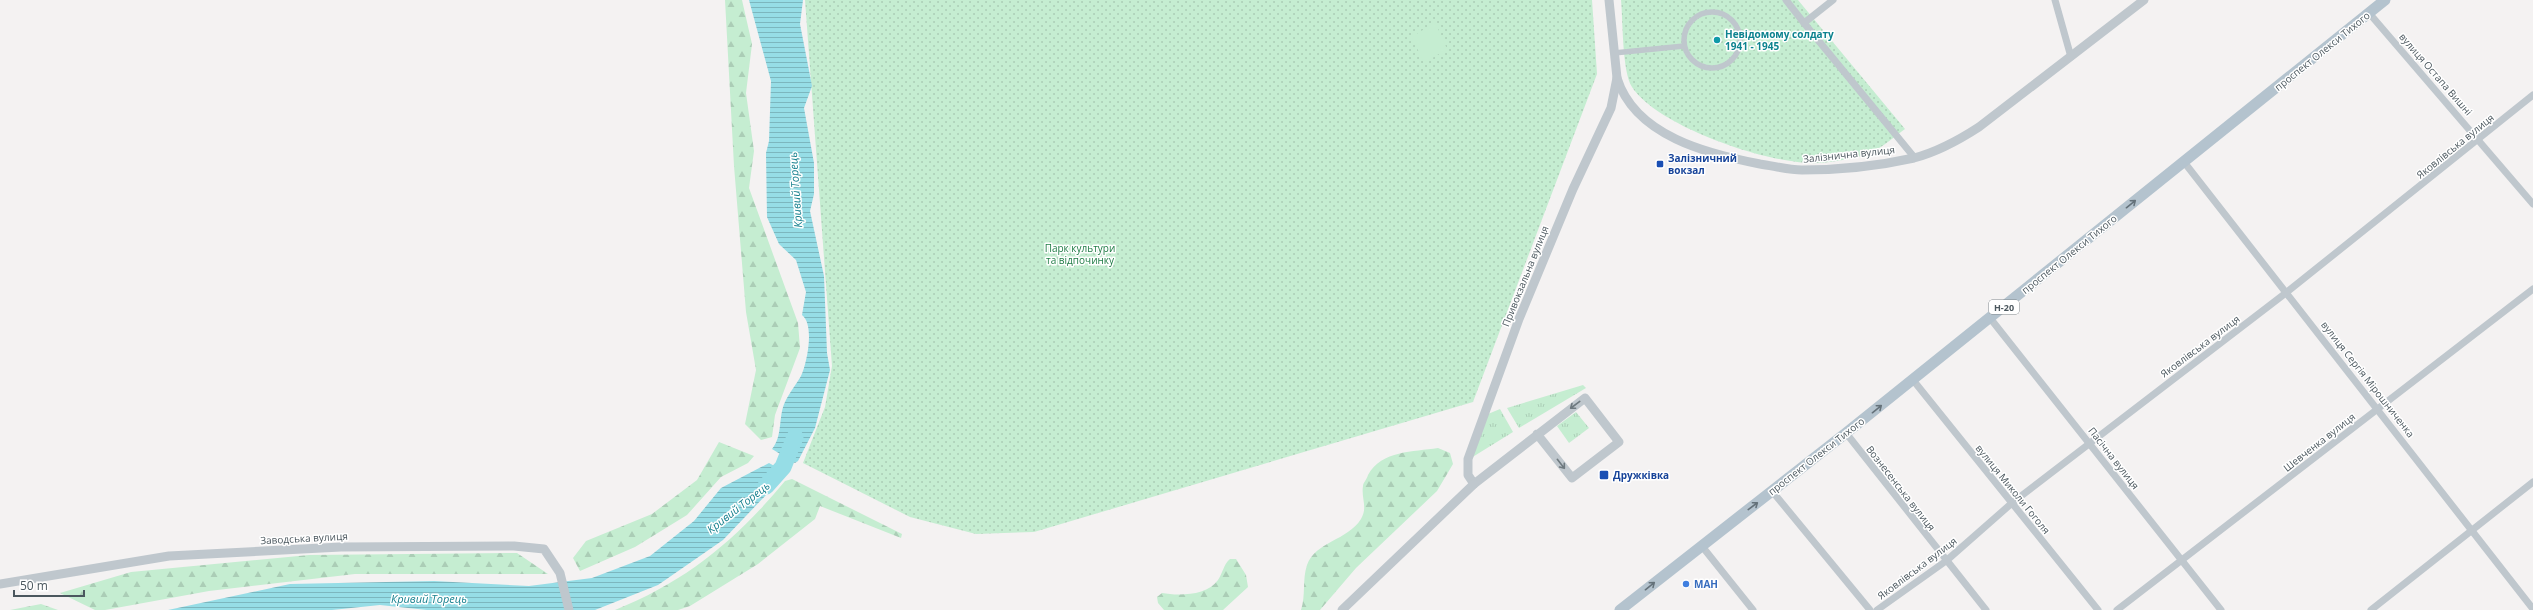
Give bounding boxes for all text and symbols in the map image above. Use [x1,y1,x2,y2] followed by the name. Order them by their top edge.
[2271,8,2373,94] street label: проспект Олекси Тихого
[1725,27,1834,53] place label: Невідомому солдату 1941 - 1945
[2396,30,2476,118] street label: вулиця Остапа Вишні
[1712,35,1722,45] marker: Невідомому солдату 1941 - 1945
[2413,110,2497,182] street label: Яковлівська вулиця
[1802,142,1896,166] street label: Залізнична вулиця
[785,151,805,228] water label: Кривий Торець
[1668,151,1737,177] place label: Залізничний вокзал
[1655,159,1665,169] marker: Залізничний вокзал
[2126,200,2137,209] one-way arrow
[2018,211,2120,297] street label: проспект Олекси Тихого
[1498,223,1552,329] street label: Привокзальна вулиця
[1045,241,1115,267] park label: Парк культури та відпочинку
[1989,300,2019,314] road number: Н-20
[2158,312,2242,380] street label: Яковлівська вулиця
[2318,318,2418,440] street label: вулиця Сергія Мірошниченка
[1569,401,1580,410] one-way arrow
[1872,404,1883,413] one-way arrow
[2280,410,2358,474] street label: Шевченка вулиця
[1765,414,1867,498] street label: проспект Олекси Тихого
[2085,424,2143,492] street label: Пасічна вулиця
[1973,441,2053,537] street label: вулиця Миколи Гоголя
[1863,442,1939,534] street label: Вознесенська вулиця
[1557,459,1565,470] one-way arrow
[1613,468,1669,482] place label: Дружківка
[1598,469,1610,481] marker: Дружківка
[703,478,773,536] water label: Кривий Торець
[1747,502,1758,510] one-way arrow
[260,529,348,547] street label: Заводська вулиця
[1875,534,1959,602] street label: Яковлівська вулиця
[14,572,84,598] scale bar
[20,577,48,594] text: 50 m
[1694,577,1718,591] place label: МАН
[1681,579,1691,589] marker: МАН
[1645,581,1655,590] one-way arrow
[391,591,467,606] water label: Кривий Торець

